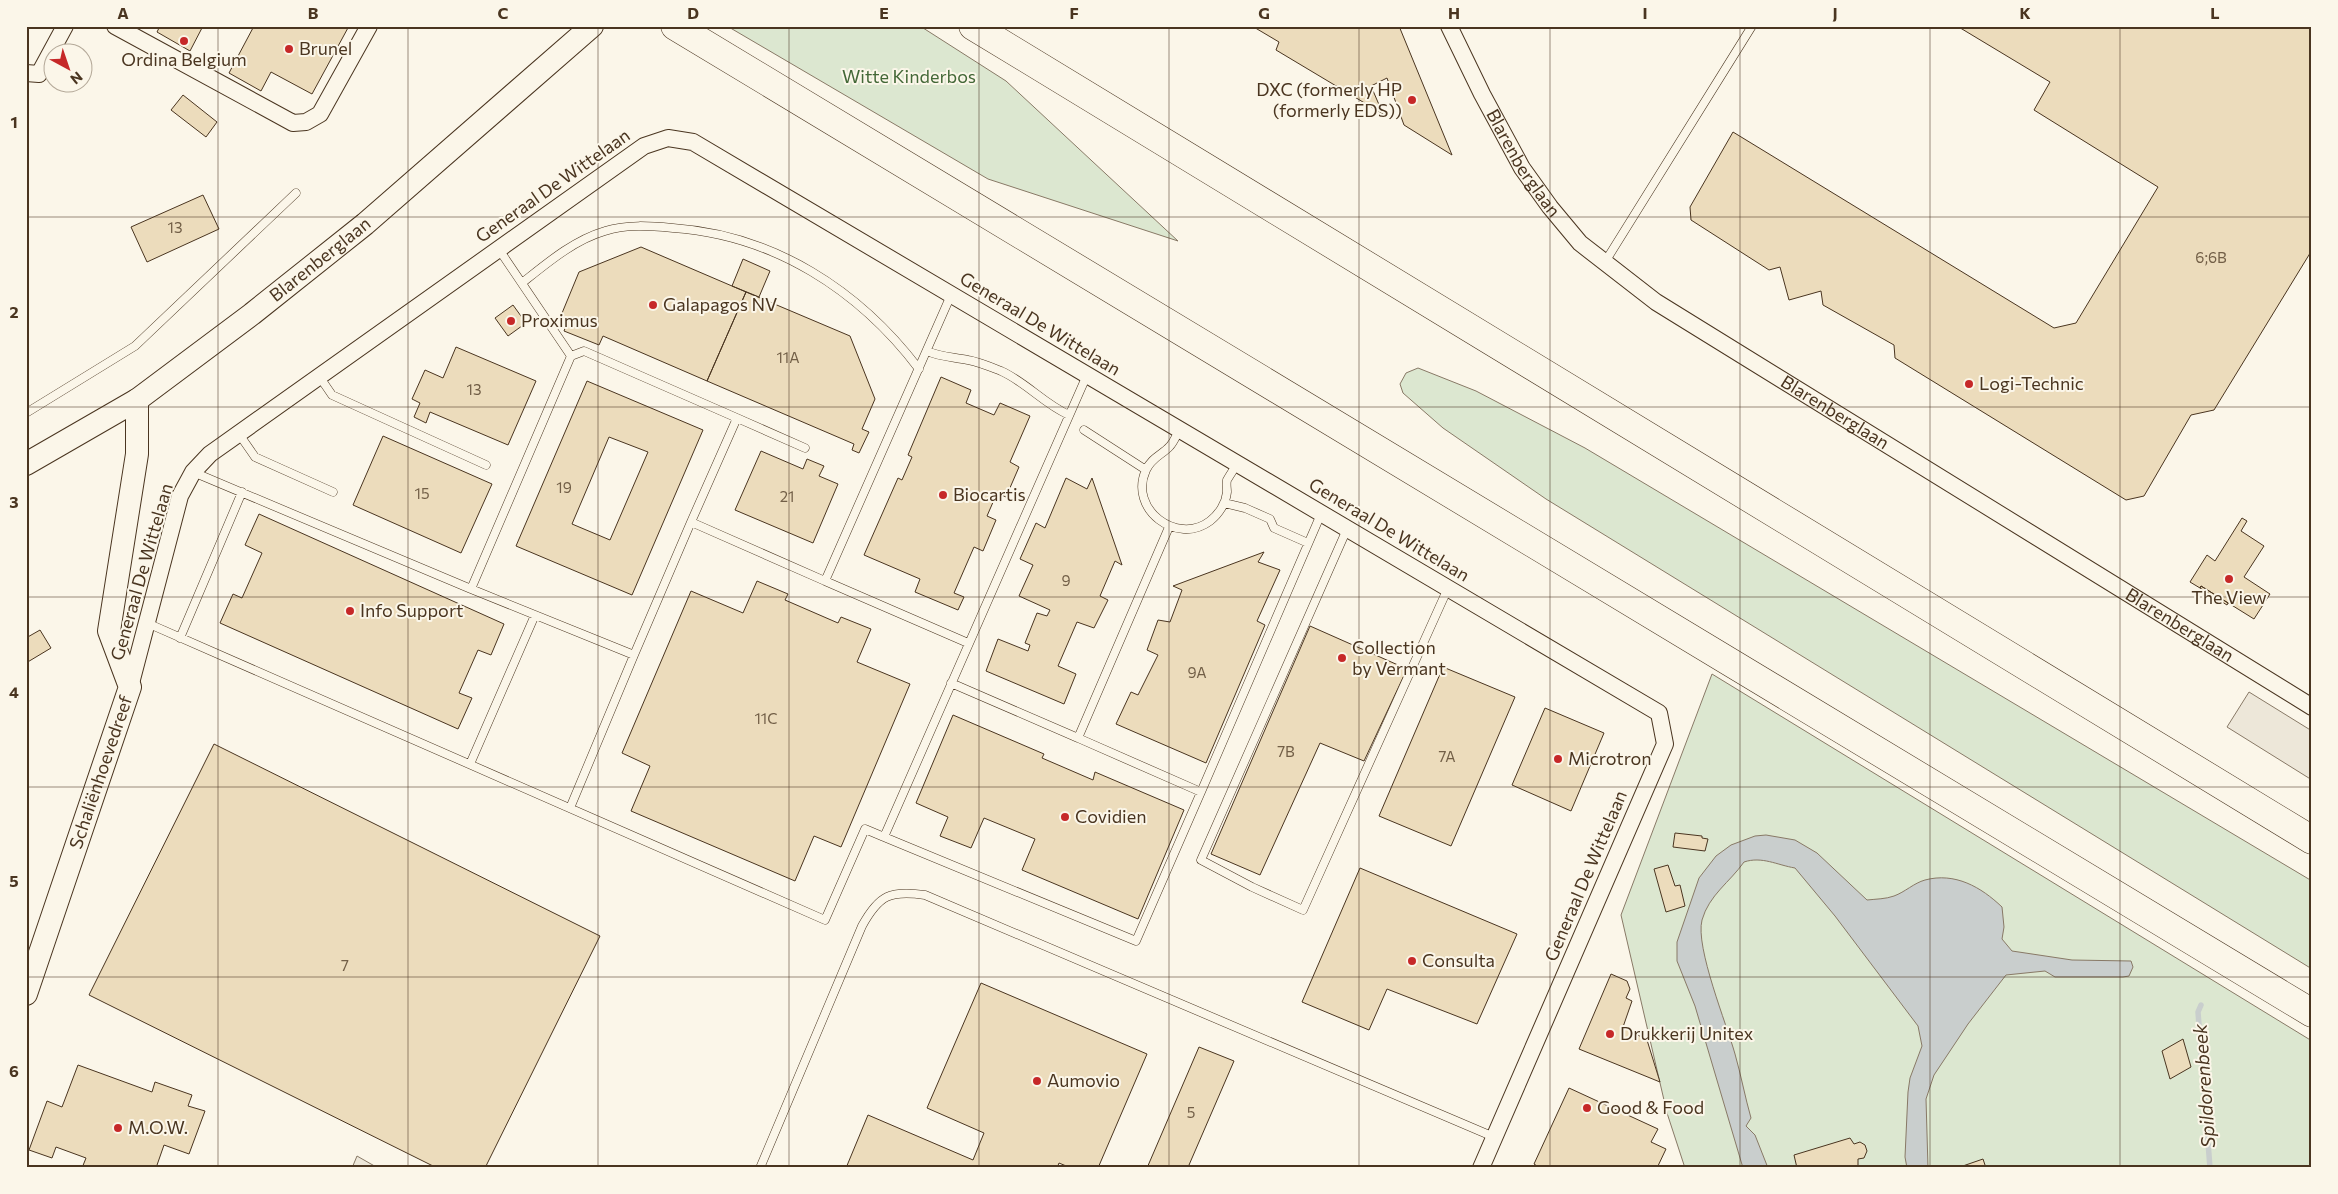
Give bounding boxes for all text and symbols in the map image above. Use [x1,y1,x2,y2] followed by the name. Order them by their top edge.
[117,3,129,22] text: A
[308,3,319,22] text: B
[498,3,509,22] text: C
[687,3,699,22] text: D
[879,3,889,22] text: E
[1069,3,1079,22] text: F
[1258,3,1270,22] text: G
[1448,3,1460,22] text: H
[1642,3,1648,22] text: I
[1832,3,1838,22] text: J
[2019,3,2031,22] text: K
[2210,3,2220,22] text: L
[178,35,190,47] marker: Ordina Belgium
[299,37,352,59] place label: Brunel
[42,42,92,92] north arrow
[283,43,295,55] marker: Brunel
[121,48,247,70] place label: Ordina Belgium
[842,65,976,87] park label: Witte Kinderbos
[67,68,86,88] text: N
[1256,78,1402,121] place label: DXC (formerly HP (formerly EDS))
[1406,94,1418,106] marker: DXC (formerly HP (formerly EDS))
[1482,105,1566,221] street label: Blarenberglaan
[10,112,18,131] text: 1
[471,124,634,247] street label: Generaal De Wittelaan
[265,212,375,306] street label: Blarenberglaan
[168,218,182,236] house number: 13
[2195,248,2227,266] house number: 6;6B
[956,266,1125,380] street label: Generaal De Wittelaan
[663,293,777,315] place label: Galapagos NV
[647,299,659,311] marker: Galapagos NV
[9,302,19,321] text: 2
[521,309,598,331] place label: Proximus
[505,315,517,327] marker: Proximus
[776,348,800,366] house number: 11A
[1777,370,1894,453] street label: Blarenberglaan
[1979,372,2084,394] place label: Logi-Technic
[1963,378,1975,390] marker: Logi-Technic
[467,380,481,398] house number: 13
[1305,472,1474,586] street label: Generaal De Wittelaan
[556,478,572,496] house number: 19
[105,481,177,663] street label: Generaal De Wittelaan
[953,483,1026,505] place label: Biocartis
[414,484,430,502] house number: 15
[780,487,794,505] house number: 21
[937,489,949,501] marker: Biocartis
[9,492,19,511] text: 3
[1061,571,1071,589] house number: 9
[2223,573,2235,585] marker: The View
[2122,583,2238,666] street label: Blarenberglaan
[2191,586,2267,608] place label: The View
[360,599,463,621] place label: Info Support
[344,605,356,617] marker: Info Support
[1352,636,1446,679] place label: Collection by Vermant
[1336,652,1348,664] marker: Collection by Vermant
[1187,663,1207,681] house number: 9A
[9,682,19,701] text: 4
[64,692,137,852] street label: Schaliënhoevedreef
[754,709,778,727] house number: 11C
[1277,742,1295,760] house number: 7B
[1438,747,1456,765] house number: 7A
[1568,747,1652,769] place label: Microtron
[1552,753,1564,765] marker: Microtron
[1539,787,1631,964] street label: Generaal De Wittelaan
[1075,805,1146,827] place label: Covidien
[1059,811,1071,823] marker: Covidien
[9,871,19,890] text: 5
[1422,949,1495,971] place label: Consulta
[1406,955,1418,967] marker: Consulta
[341,956,349,974] house number: 7
[1620,1022,1754,1044] place label: Drukkerij Unitex
[2188,1023,2219,1149] water label: Spildorenbeek
[1604,1028,1616,1040] marker: Drukkerij Unitex
[9,1061,19,1080] text: 6
[1047,1069,1120,1091] place label: Aumovio
[1031,1075,1043,1087] marker: Aumovio
[1597,1096,1704,1118] place label: Good & Food
[1581,1102,1593,1114] marker: Good & Food
[1187,1103,1195,1121] house number: 5
[128,1116,188,1138] place label: M.O.W.
[112,1122,124,1134] marker: M.O.W.

